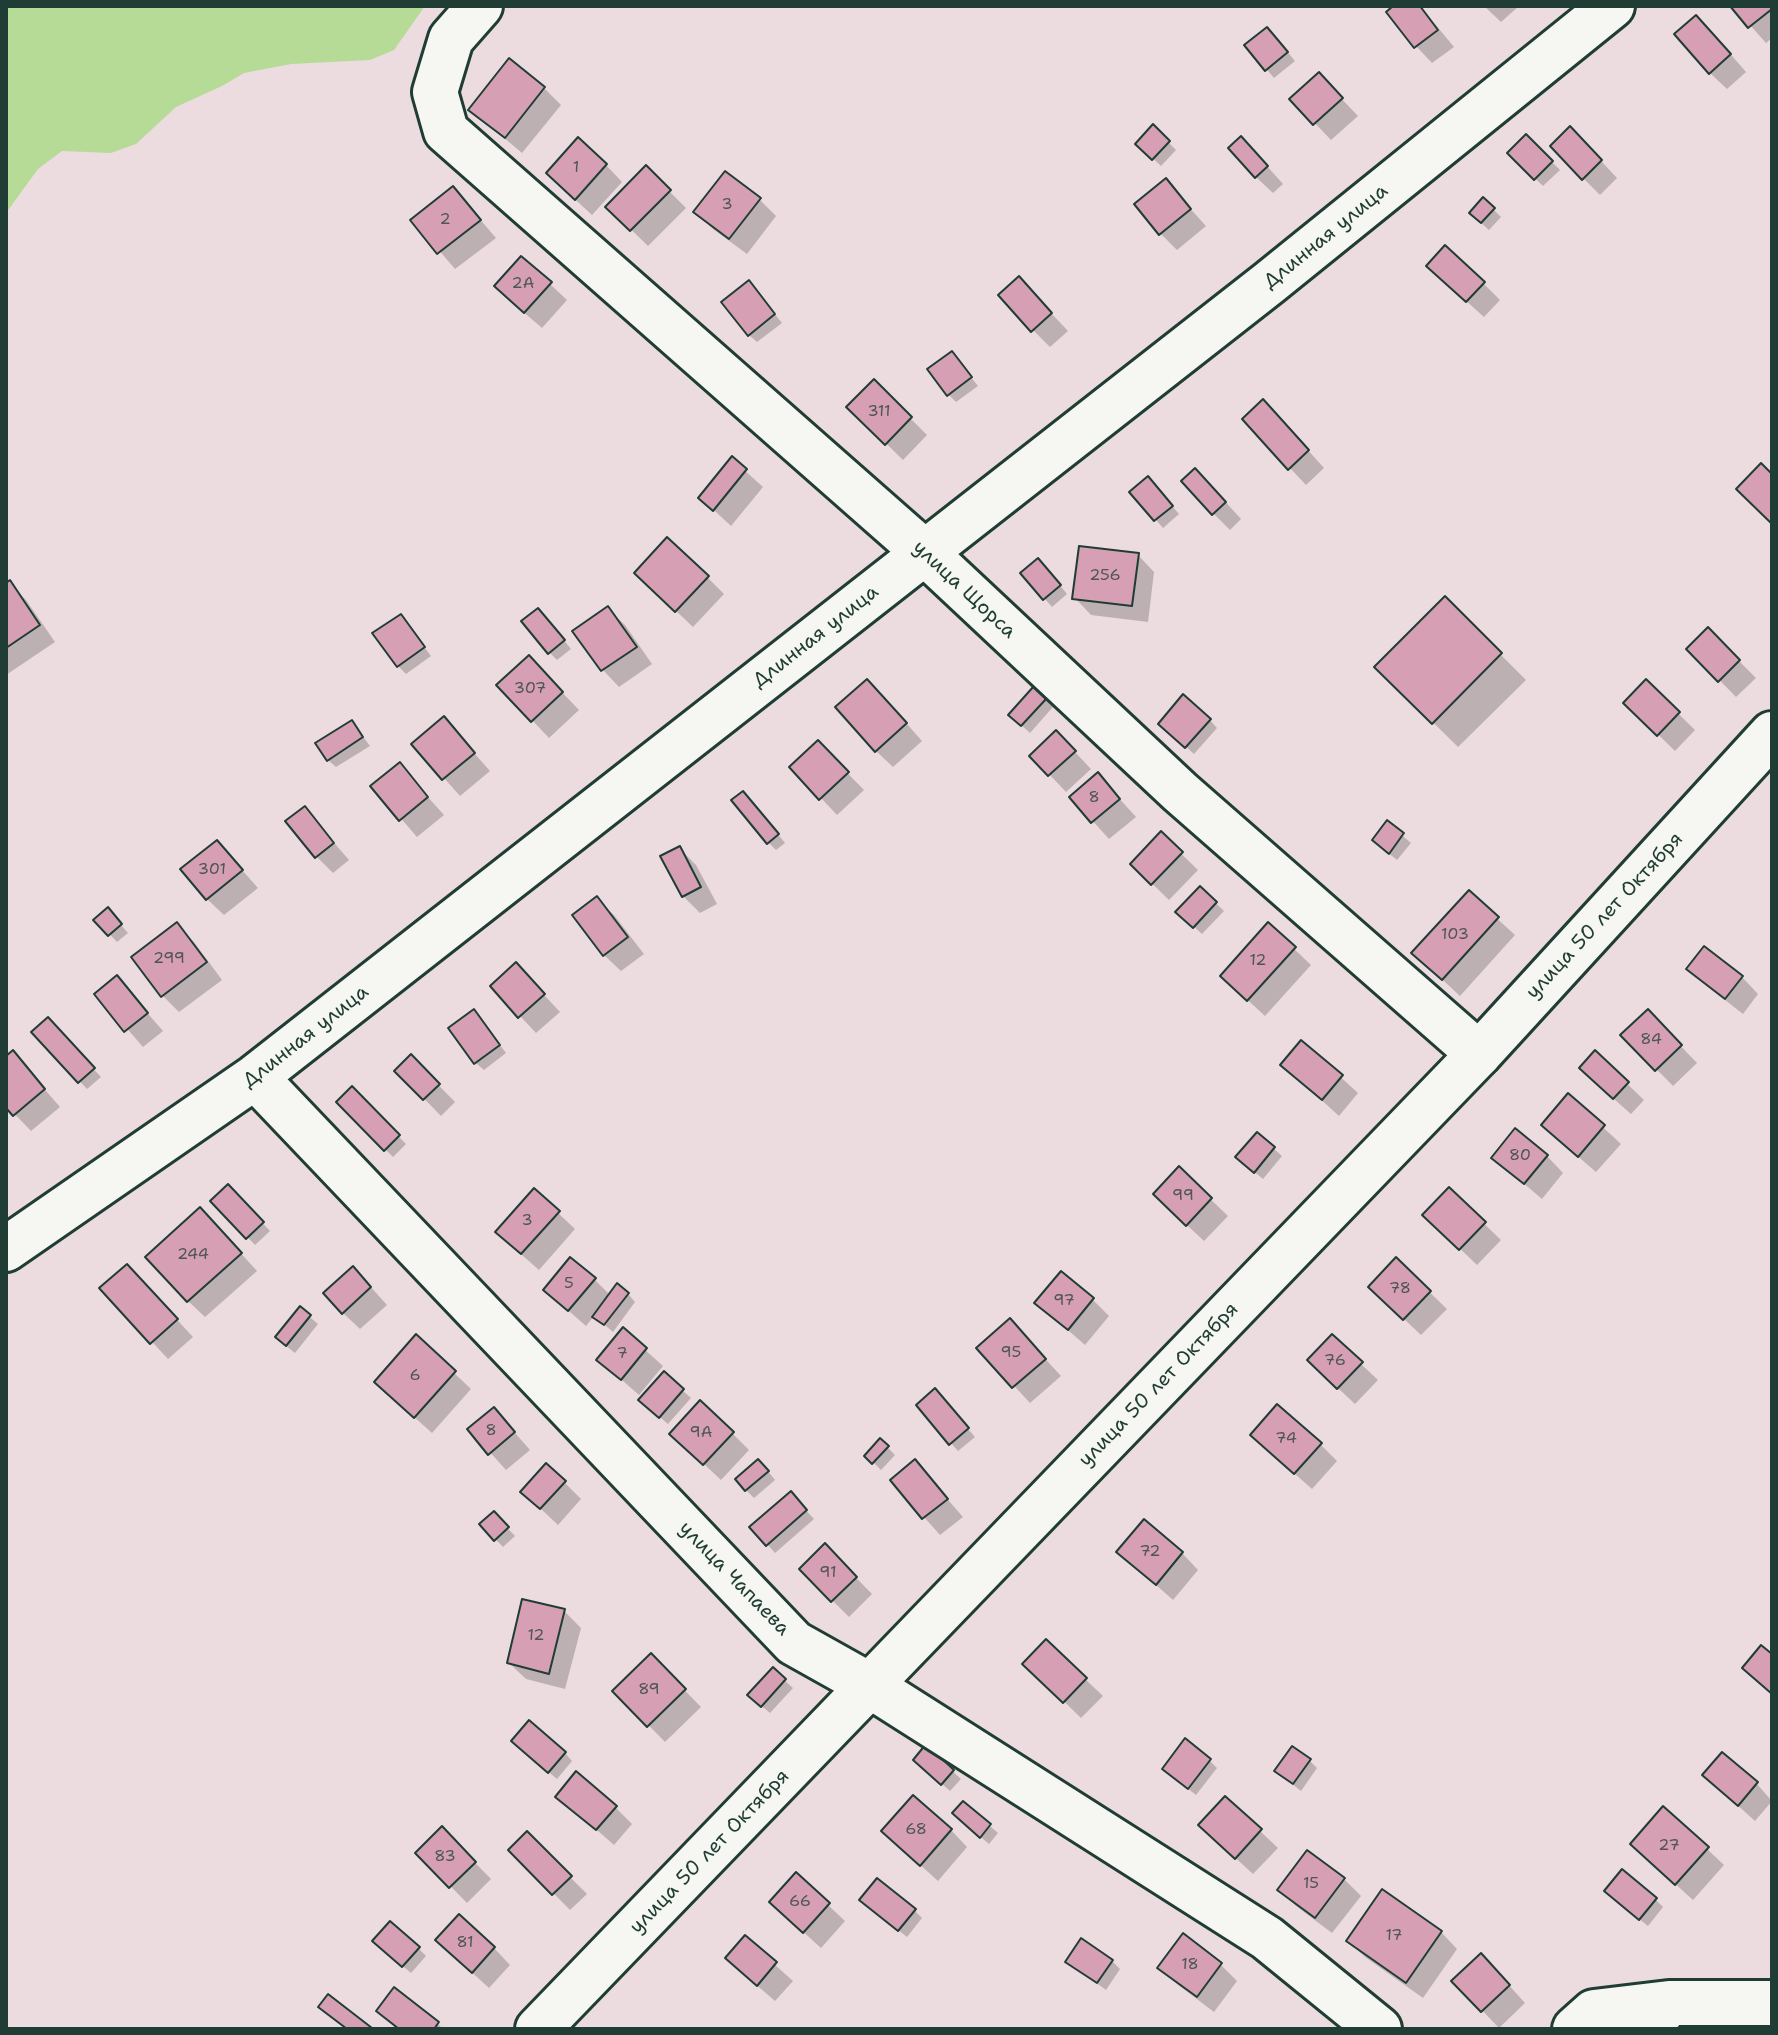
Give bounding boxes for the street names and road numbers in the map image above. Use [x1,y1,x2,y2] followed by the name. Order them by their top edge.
[1259,179,1393,295] street label: Длинная улица
[907,536,1021,644] street label: улица Щорса
[748,580,884,694] street label: Длинная улица
[1521,828,1689,1004] street label: улица 50 лет Октября
[238,980,374,1094] street label: Длинная улица
[1074,1298,1244,1472] street label: улица 50 лет Октября
[673,1517,795,1641] street label: улица Чапаева
[625,1765,795,1939] street label: улица 50 лет Октября

